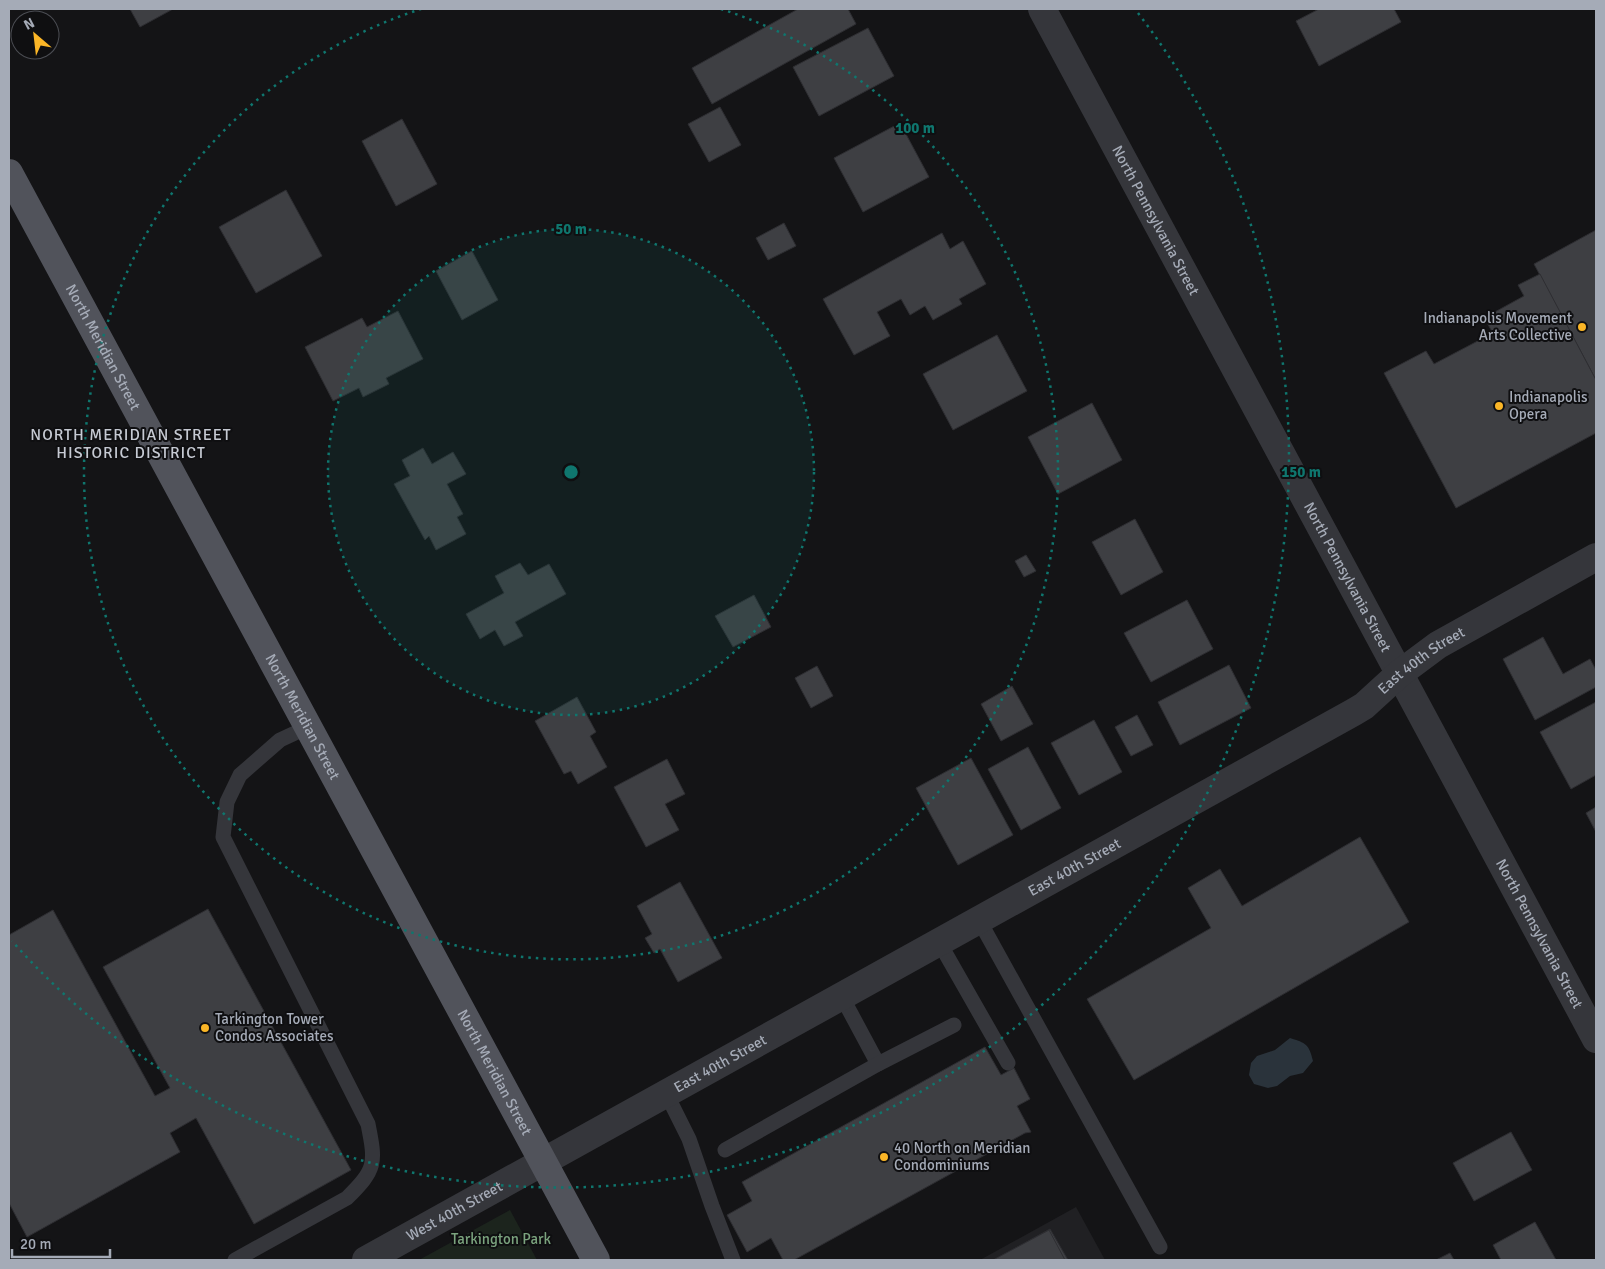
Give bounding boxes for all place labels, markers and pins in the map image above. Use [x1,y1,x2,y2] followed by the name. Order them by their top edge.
[1423,309,1572,344] place label: Indianapolis Movement Arts Collective
[1576,321,1588,333] marker: Indianapolis Movement Arts Collective
[1509,388,1588,423] place label: Indianapolis Opera
[1493,400,1505,412] marker: Indianapolis Opera
[562,463,580,481] centre of rings
[215,1010,334,1045] place label: Tarkington Tower Condos Associates
[199,1022,211,1034] marker: Tarkington Tower Condos Associates
[894,1139,1031,1174] place label: 40 North on Meridian Condominiums
[878,1151,890,1163] marker: 40 North on Meridian Condominiums

